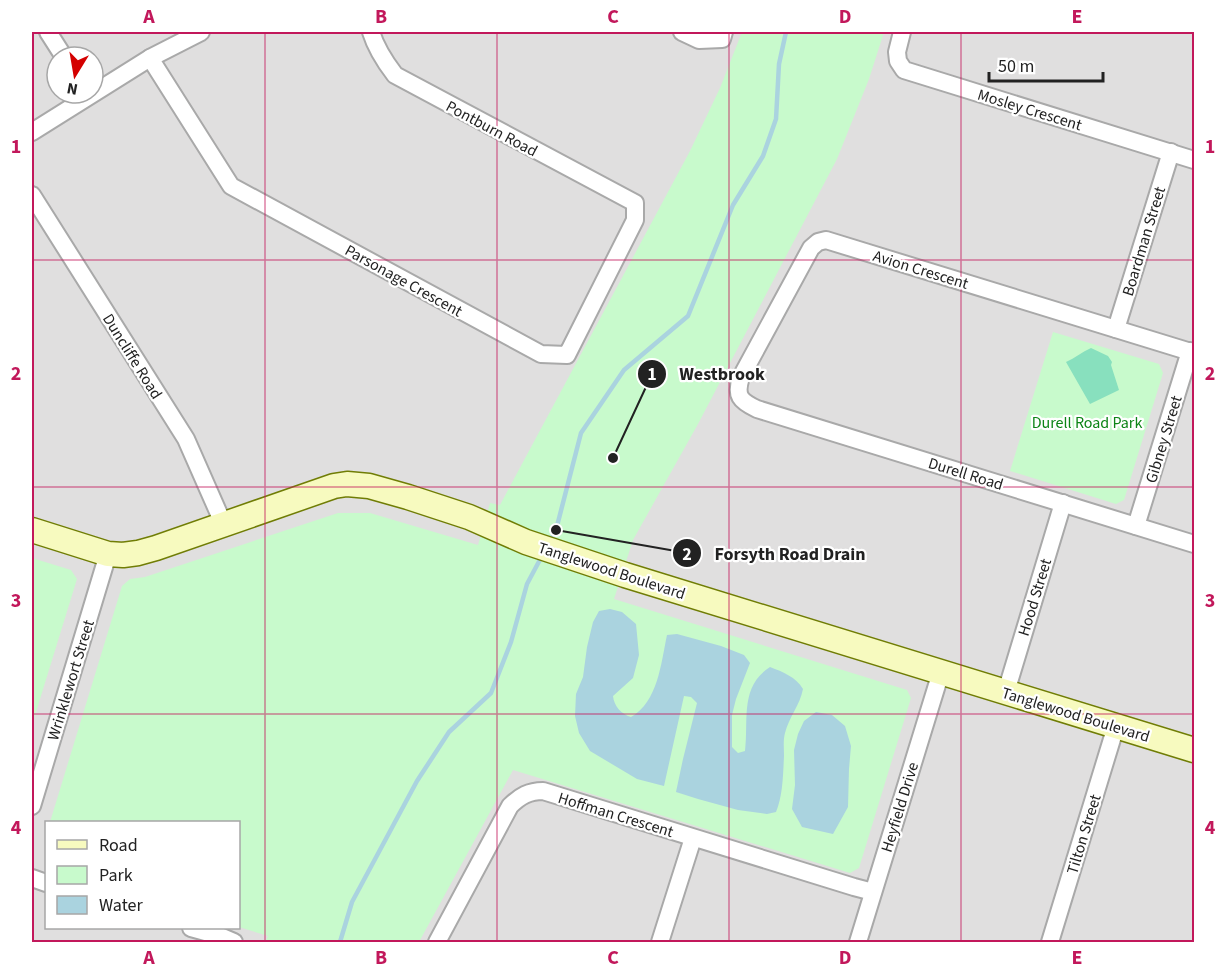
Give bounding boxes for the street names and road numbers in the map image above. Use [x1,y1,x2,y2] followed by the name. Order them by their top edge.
[975,84,1085,136] street label: Mosley Crescent
[442,95,541,162] street label: Pontburn Road
[1117,183,1171,299] street label: Boardman Street
[341,239,467,323] street label: Parsonage Crescent
[870,245,972,295] street label: Avion Crescent
[97,310,167,404] street label: Duncliffe Road
[1140,392,1188,486] street label: Gibney Street
[925,452,1006,496] street label: Durell Road
[535,537,688,605] street label: Tanglewood Boulevard
[1013,555,1057,639] street label: Hood Street
[42,617,100,743] street label: Wrinklewort Street
[999,682,1152,748] street label: Tanglewood Boulevard
[876,759,924,855] street label: Heyfield Drive
[555,787,677,843] street label: Hoffman Crescent
[1061,791,1107,877] street label: Tilton Street

